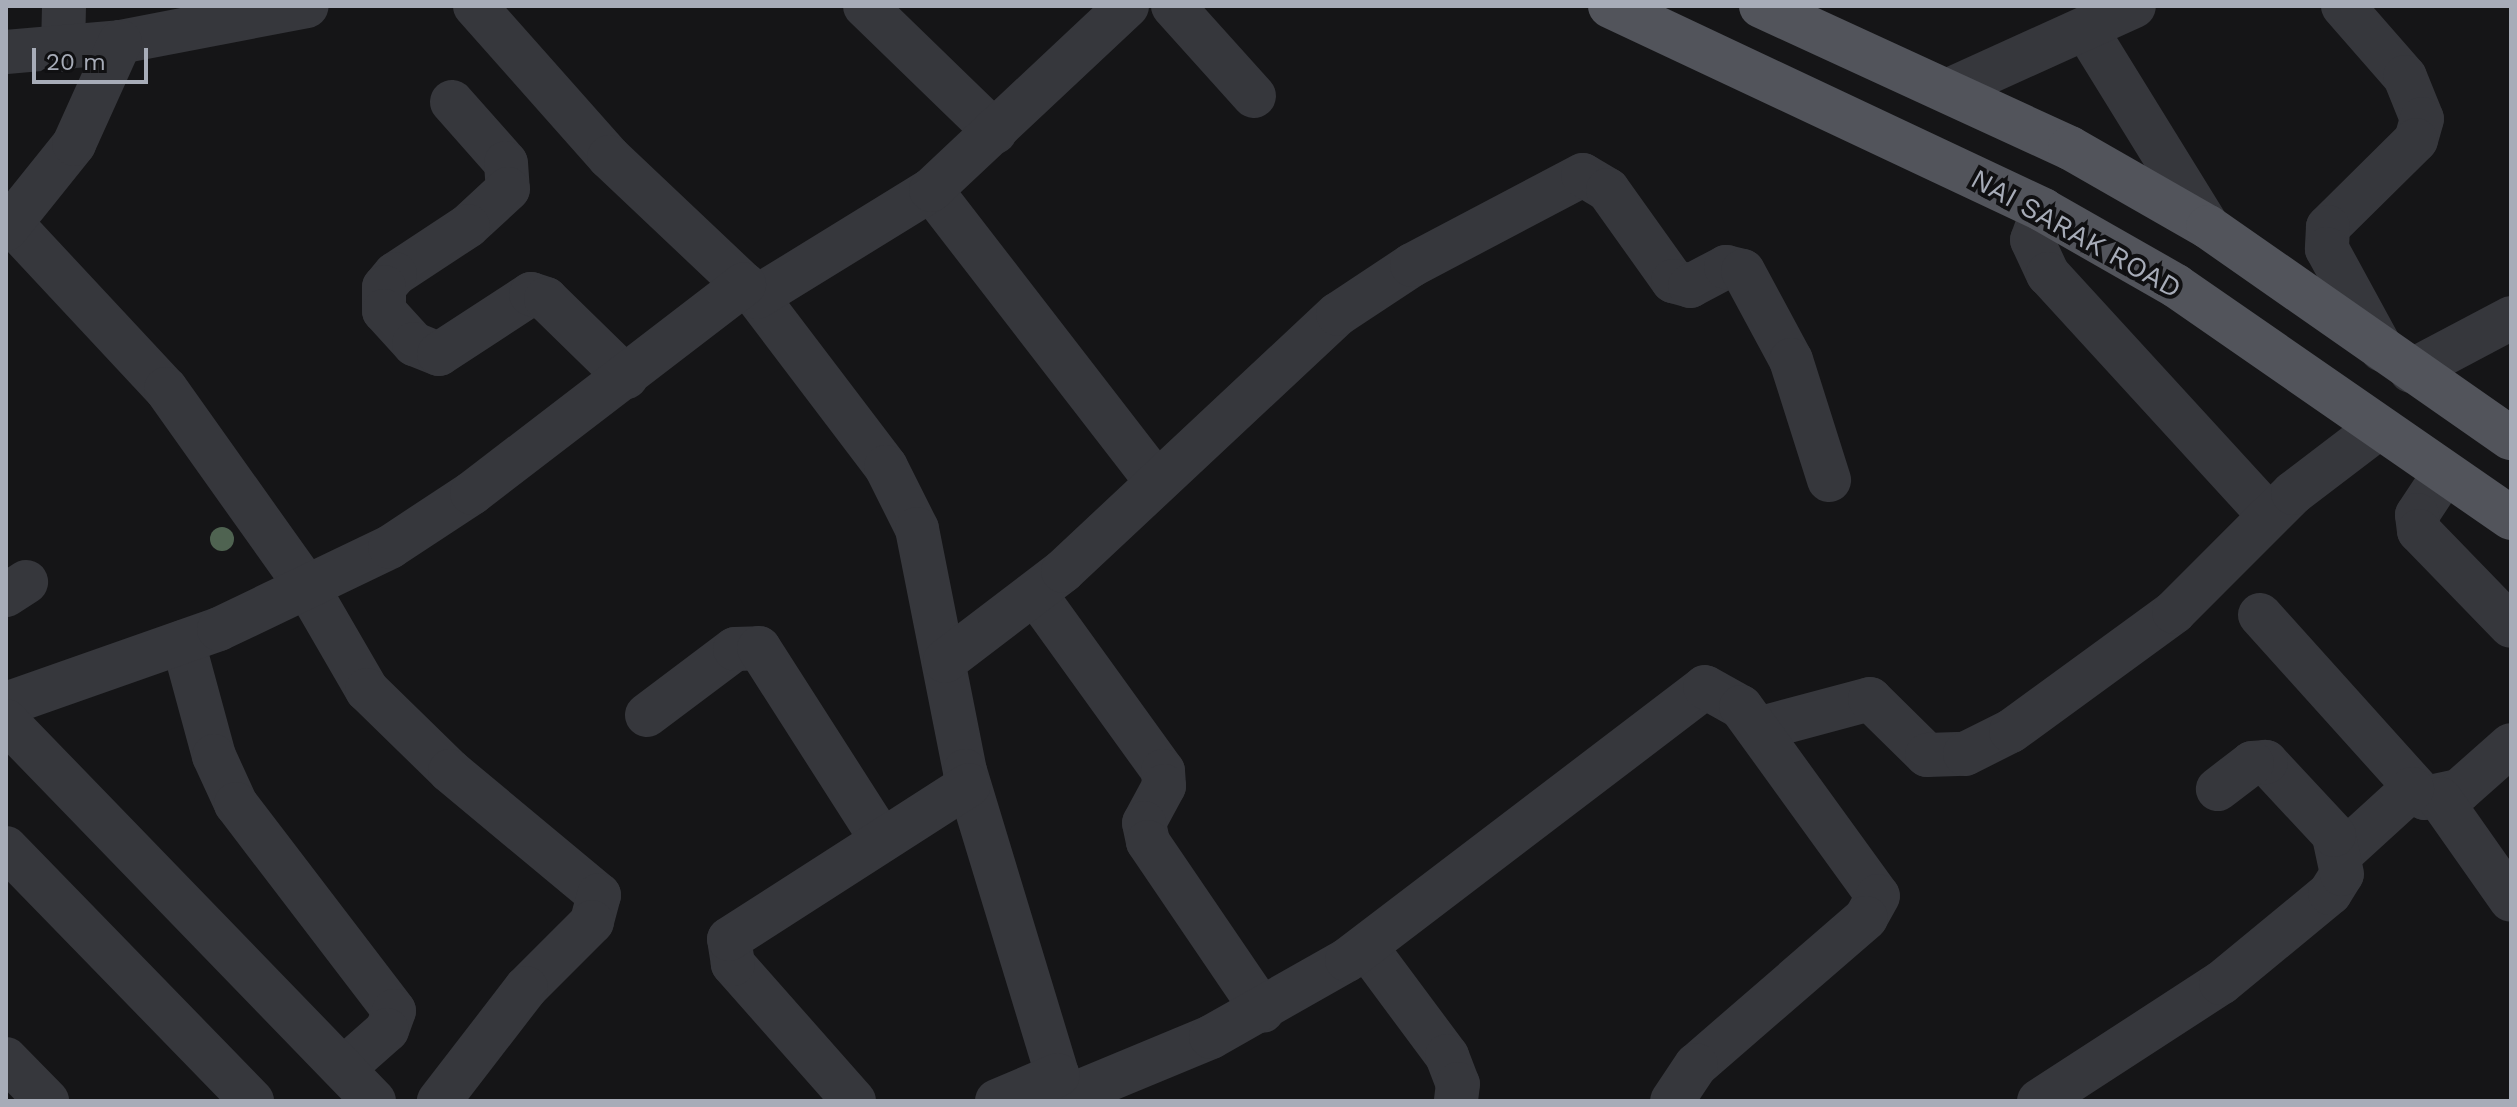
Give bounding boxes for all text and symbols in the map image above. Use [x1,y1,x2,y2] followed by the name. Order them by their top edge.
[36,32,152,82] scale bar
[46,48,106,76] text: 20 m
[1965,162,2187,306] street label: NAI SARAK ROAD

